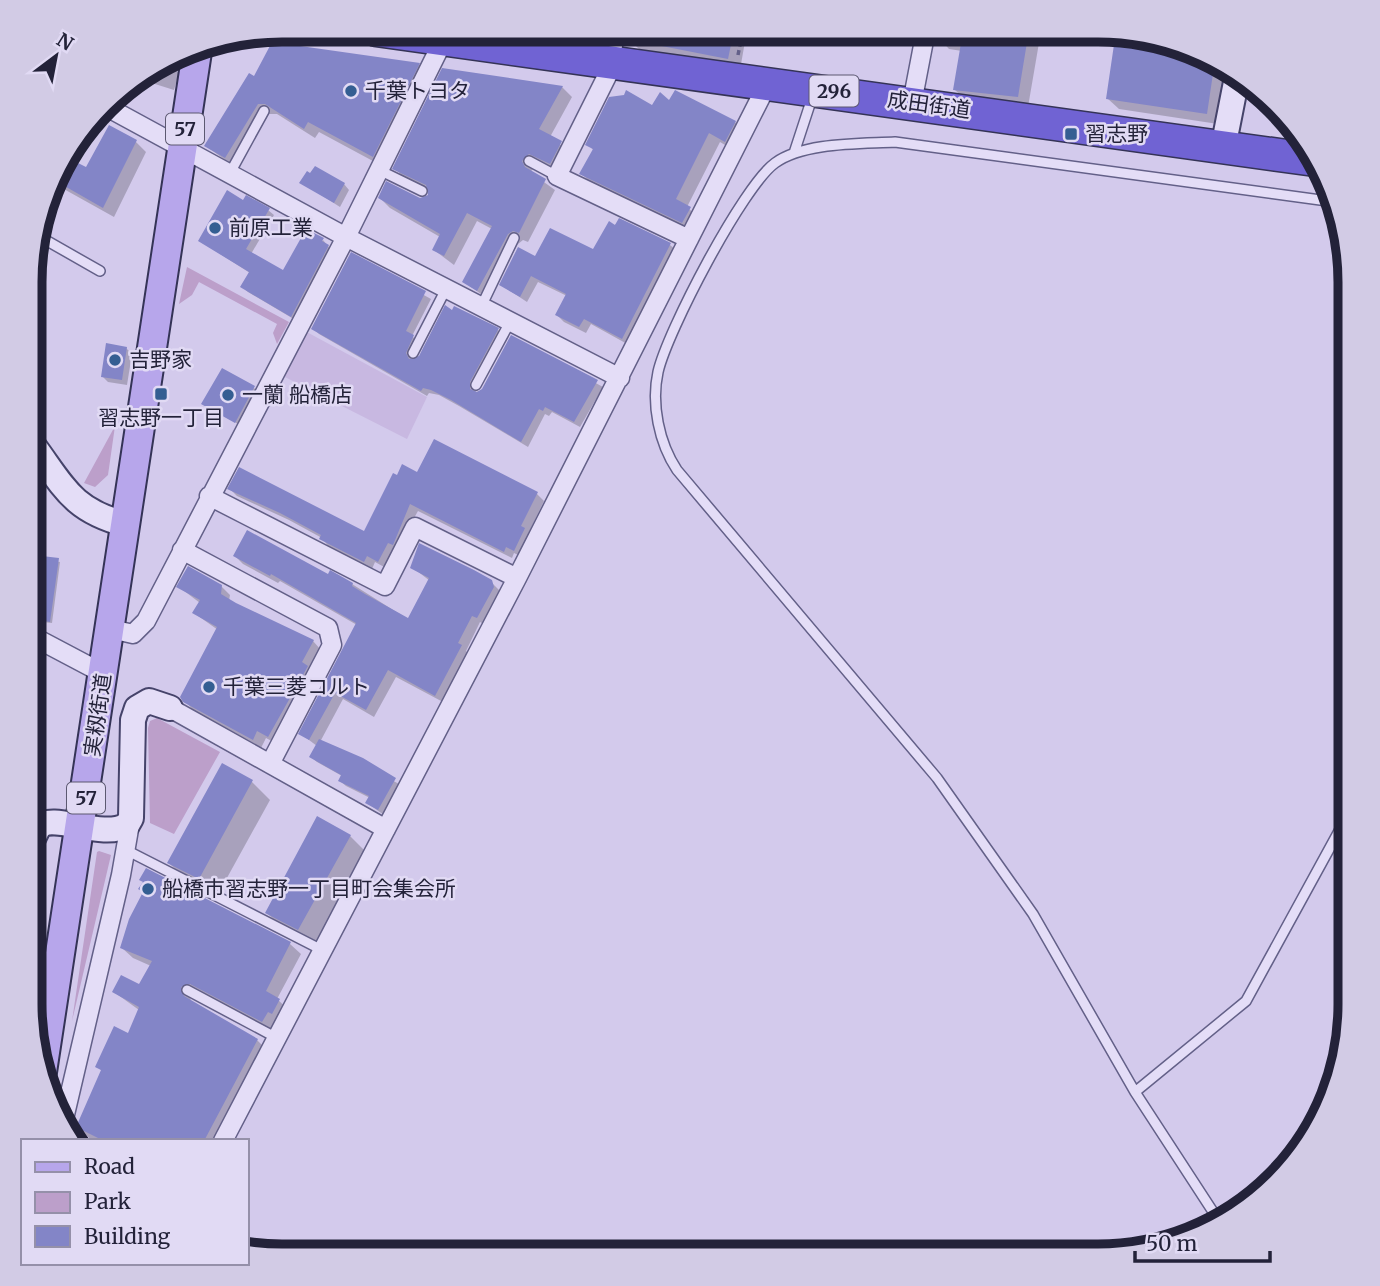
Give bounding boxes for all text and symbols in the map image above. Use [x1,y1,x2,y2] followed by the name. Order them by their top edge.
[21,21,91,91] north arrow
[52,27,78,56] text: N
[810,76,858,106] road number: 296
[365,77,470,104] place label: 千葉トヨタ
[343,83,359,99] marker: 千葉トヨタ
[886,85,973,124] street label: 成田街道
[166,113,204,144] road number: 57
[1085,120,1148,147] place label: 習志野
[1063,126,1079,142] marker: 習志野
[229,214,313,241] place label: 前原工業
[207,220,223,236] marker: 前原工業
[129,346,192,373] place label: 吉野家
[107,352,123,368] marker: 吉野家
[242,381,352,408] place label: 一蘭 船橋店
[153,386,169,402] marker: 習志野一丁目
[220,387,236,403] marker: 一蘭 船橋店
[98,404,224,431] place label: 習志野一丁目
[78,671,117,758] street label: 実籾街道
[223,673,370,700] place label: 千葉三菱コルト
[201,679,217,695] marker: 千葉三菱コルト
[67,782,105,814] road number: 57
[162,875,456,902] place label: 船橋市習志野一丁目町会集会所
[140,881,156,897] marker: 船橋市習志野一丁目町会集会所
[21,1139,248,1265] legend
[84,1153,135,1180] text: Road
[84,1188,131,1215] text: Park
[1135,1220,1270,1264] scale bar
[84,1223,171,1250] text: Building
[1146,1230,1197,1257] text: 50 m

